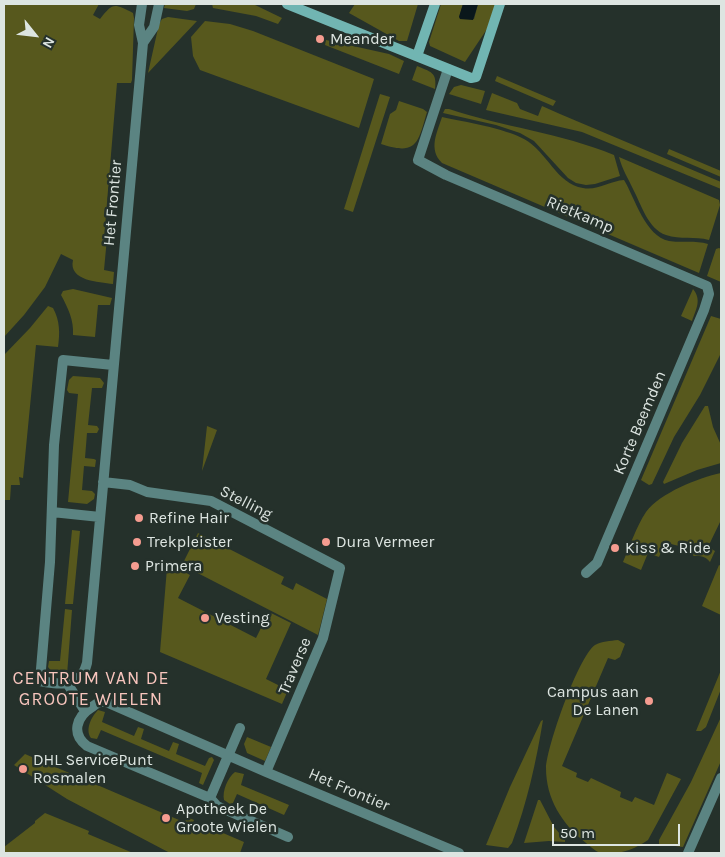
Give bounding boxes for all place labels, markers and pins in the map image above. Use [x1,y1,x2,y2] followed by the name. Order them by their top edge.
[330,29,394,49] place label: Meander
[314,33,326,45] marker: Meander
[149,508,229,528] place label: Refine Hair
[133,512,145,524] marker: Refine Hair
[147,532,232,552] place label: Trekpleister
[336,532,434,552] place label: Dura Vermeer
[131,536,143,548] marker: Trekpleister
[320,536,332,548] marker: Dura Vermeer
[625,538,711,558] place label: Kiss & Ride
[609,542,621,554] marker: Kiss & Ride
[145,556,202,576] place label: Primera
[129,560,141,572] marker: Primera
[215,608,270,628] place label: Vesting
[199,612,211,624] marker: Vesting
[547,682,639,720] place label: Campus aan De Lanen
[643,695,655,707] marker: Campus aan De Lanen
[33,750,153,788] place label: DHL ServicePunt Rosmalen
[17,763,29,775] marker: DHL ServicePunt Rosmalen
[176,799,277,837] place label: Apotheek De Groote Wielen
[160,812,172,824] marker: Apotheek De Groote Wielen

